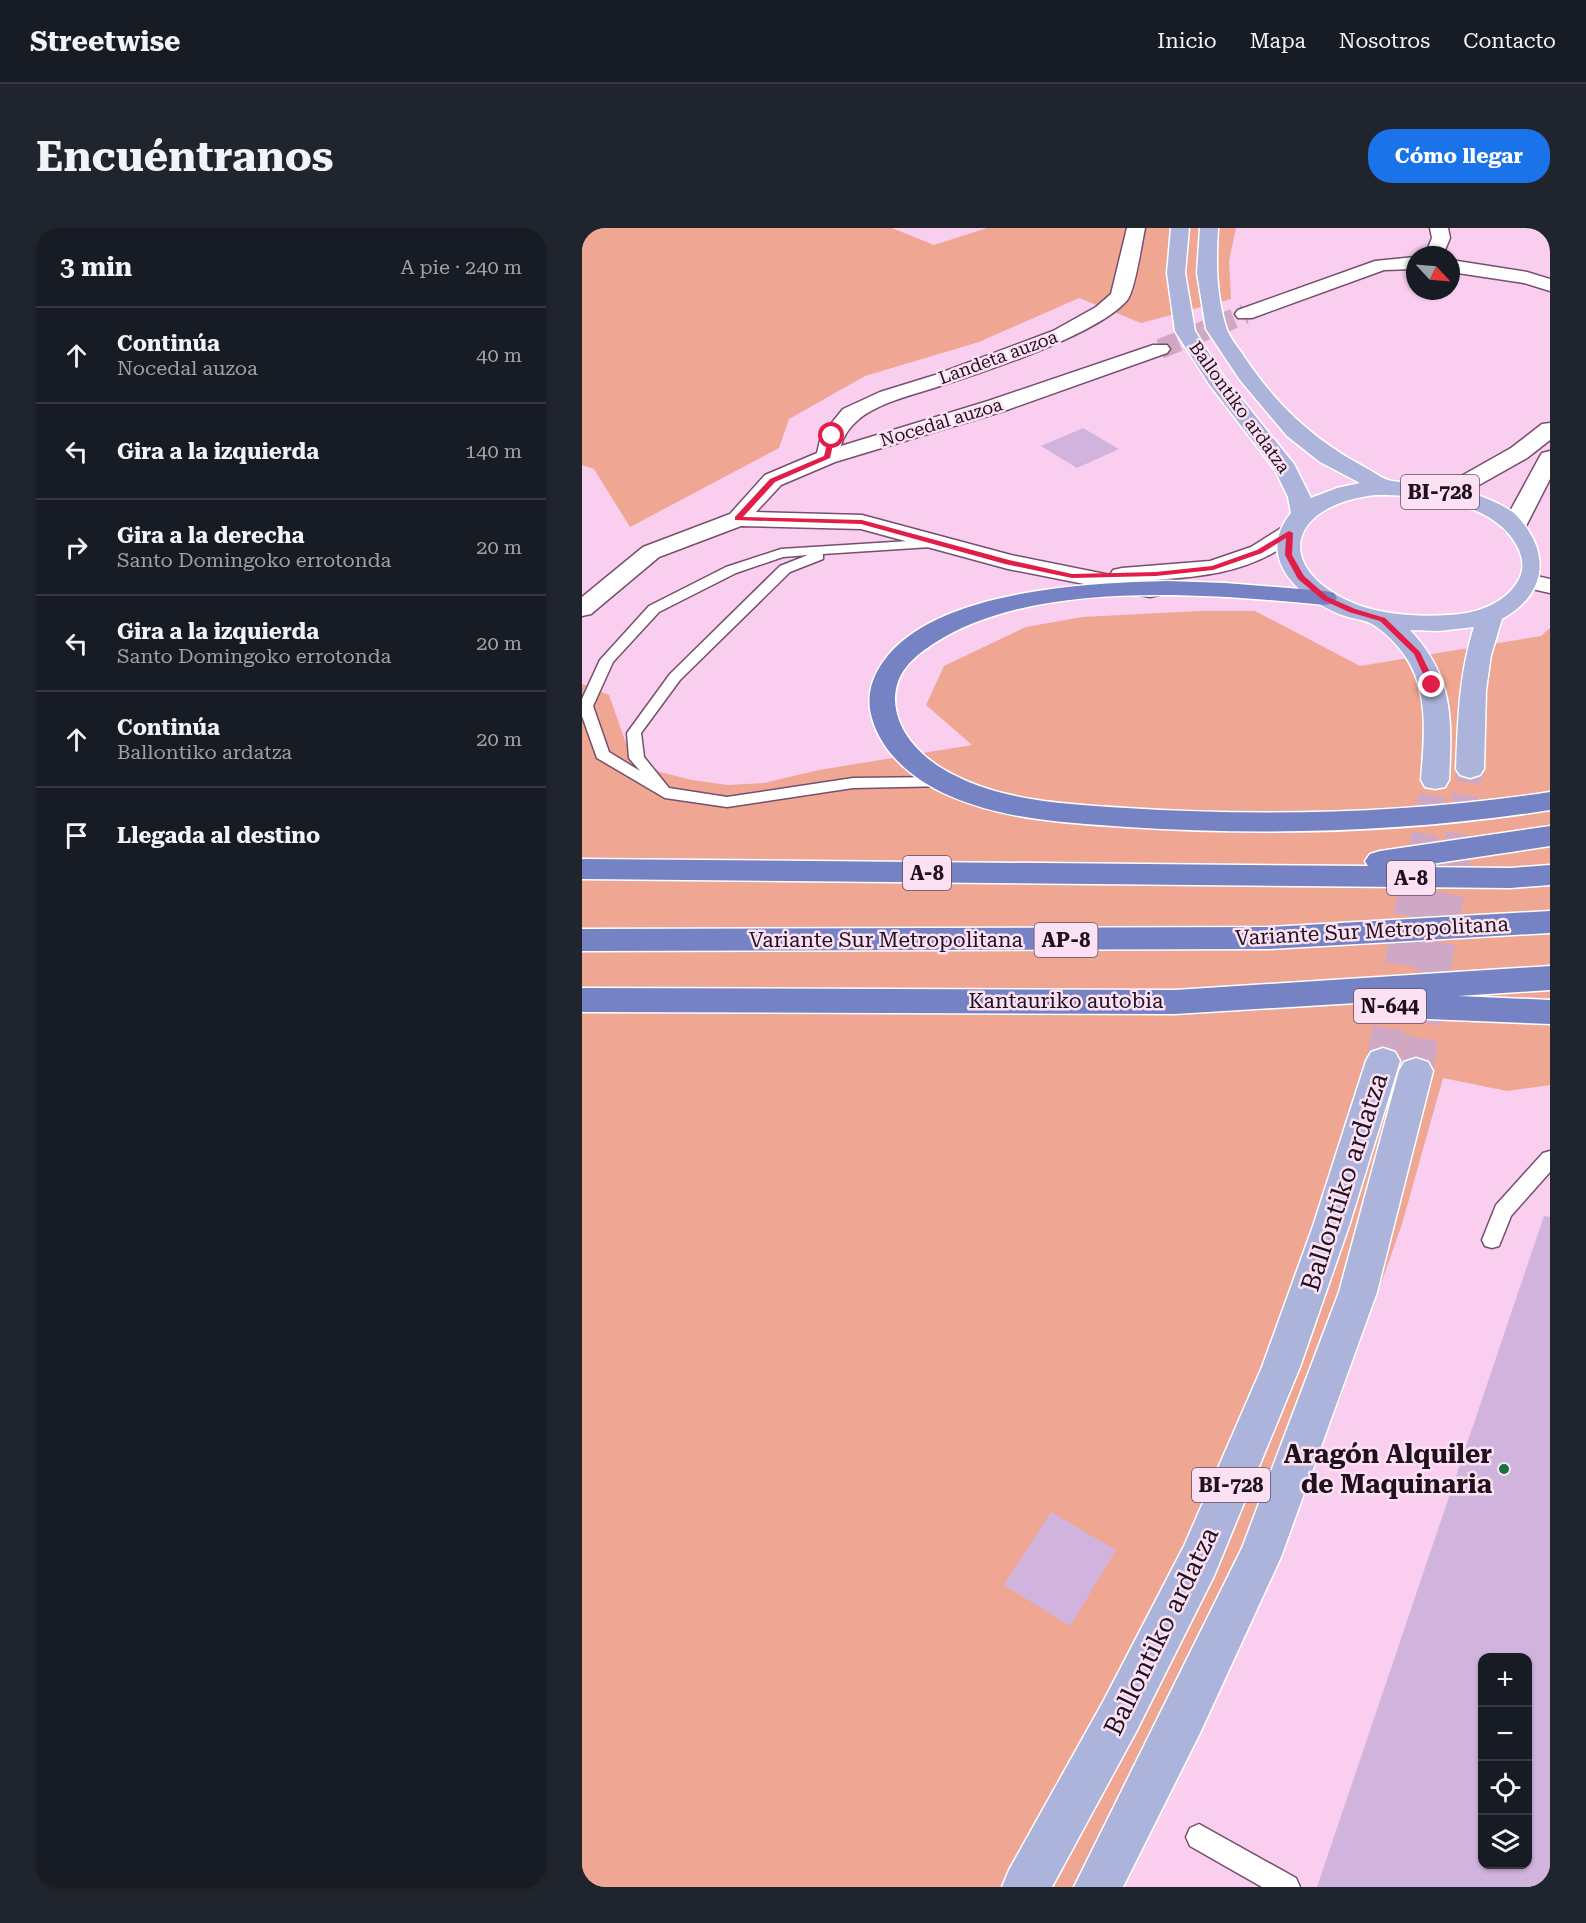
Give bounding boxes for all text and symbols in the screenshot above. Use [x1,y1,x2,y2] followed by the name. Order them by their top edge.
[30,25,181,58] text: Streetwise
[1157,29,1217,53] text: Inicio
[1250,29,1306,53] text: Mapa
[1339,29,1430,53] text: Nosotros
[1463,29,1556,53] text: Contacto
[1368,129,1550,183] button: Cómo llegar
[36,132,334,181] text: Encuéntranos
[1406,246,1460,300] north arrow
[60,252,132,282] text: 3 min
[400,255,522,279] text: A pie · 240 m
[936,326,1061,388] street label: Landeta auzoa
[117,331,220,356] text: Continúa
[1185,337,1295,477] street label: Ballontiko ardatza
[60,339,93,372] icon: ahead
[476,343,522,367] text: 40 m
[117,356,258,380] text: Nocedal auzoa
[877,393,1005,451] street label: Nocedal auzoa
[818,422,844,448] route start
[60,435,93,468] icon: left
[117,439,319,464] text: Gira a la izquierda
[465,439,522,463] text: 140 m
[1401,475,1479,509] road number: BI-728
[117,523,304,548] text: Gira a la derecha
[60,531,93,564] icon: right
[476,535,522,559] text: 20 m
[117,548,391,572] text: Santo Domingoko errotonda
[117,619,319,644] text: Gira a la izquierda
[60,627,93,660] icon: left
[476,631,522,655] text: 20 m
[117,644,391,668] text: Santo Domingoko errotonda
[1418,671,1444,697] route end
[117,715,220,740] text: Continúa
[60,723,93,756] icon: ahead
[476,727,522,751] text: 20 m
[117,740,292,764] text: Ballontiko ardatza
[60,819,93,852] icon: arrive
[117,823,320,848] text: Llegada al destino
[903,856,951,890] road number: A-8
[1387,861,1435,895] road number: A-8
[1235,912,1510,950] street label: Variante Sur Metropolitana
[1034,923,1098,957] road number: AP-8
[749,928,1024,952] street label: Variante Sur Metropolitana
[969,989,1164,1013] street label: Kantauriko autobia
[1354,989,1426,1023] road number: N-644
[1295,1069,1393,1295] street label: Ballontiko ardatza
[1284,1439,1492,1499] place label: Aragón Alquiler de Maquinaria
[1497,1462,1511,1476] marker: Aragón Alquiler de Maquinaria
[1192,1468,1270,1502] road number: BI-728
[1098,1522,1224,1740] street label: Ballontiko ardatza
[1478,1653,1532,1869] map controls
[1478,1653,1532,1707] button: +
[1478,1707,1532,1761] button: −
[1478,1761,1532,1815] button: locate
[1478,1815,1532,1869] button: layers

